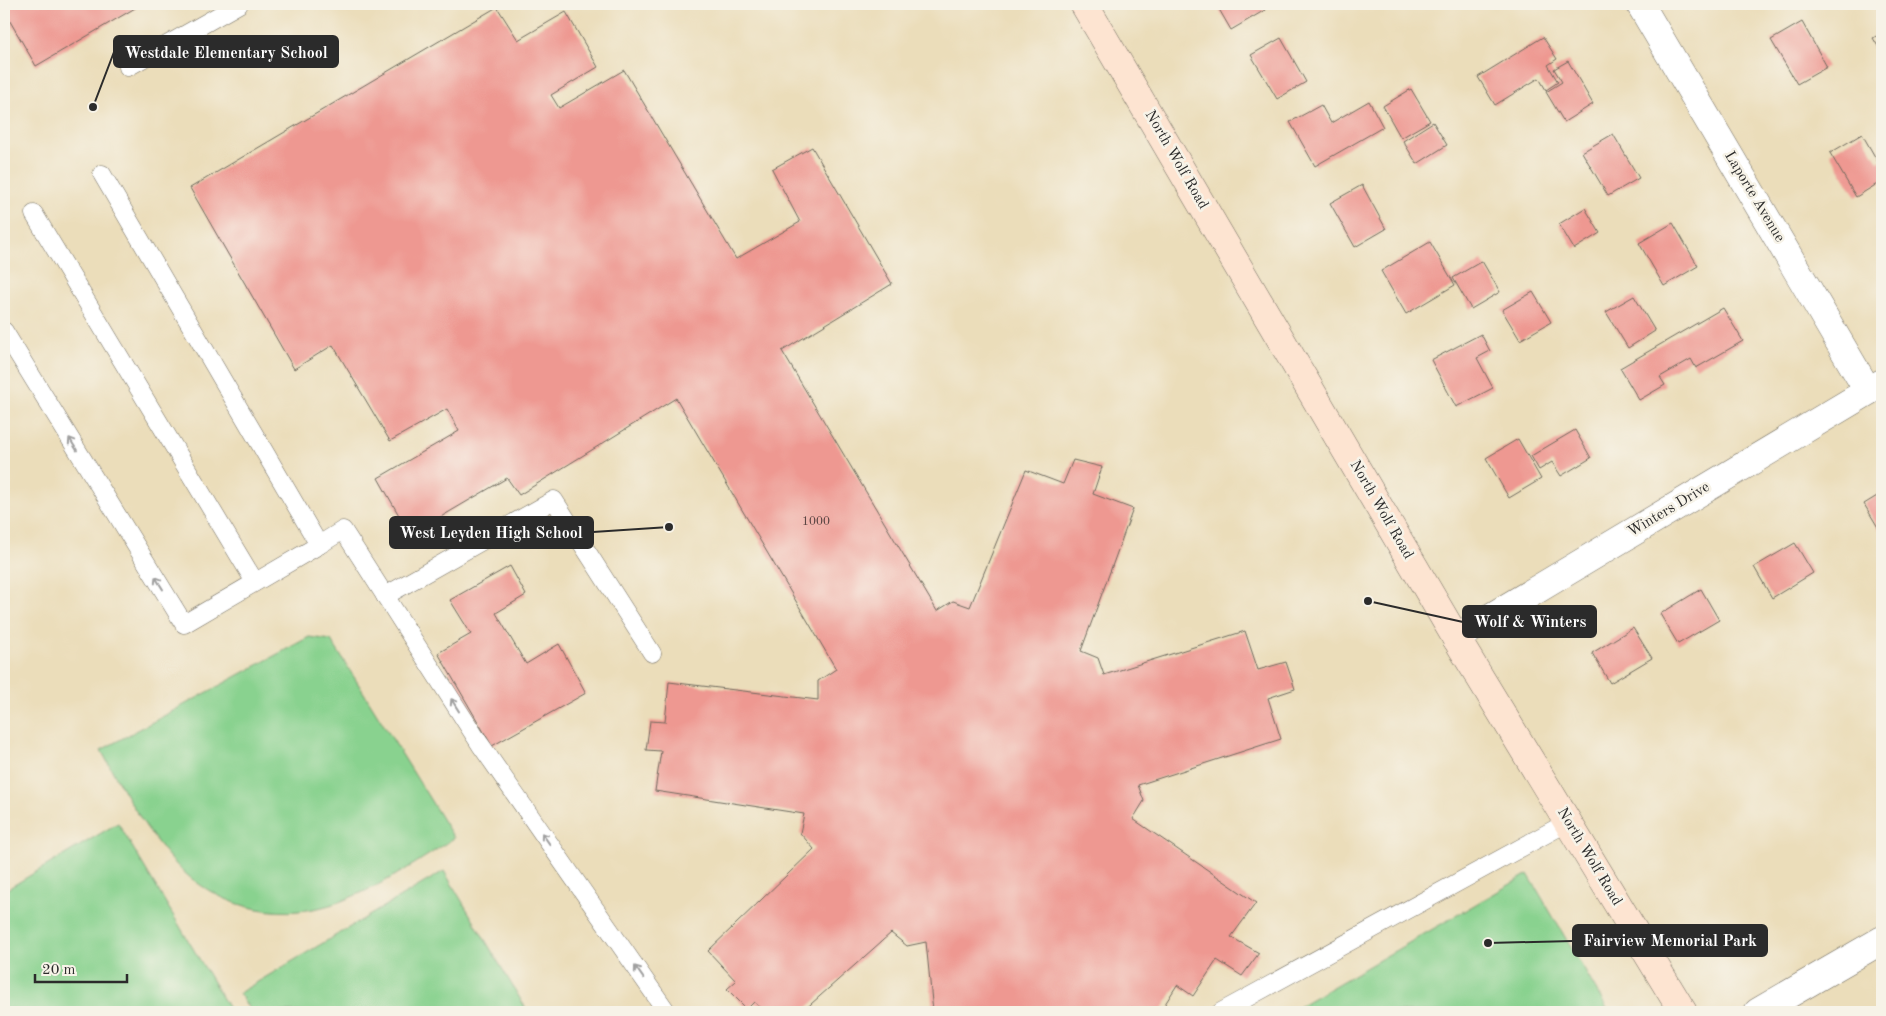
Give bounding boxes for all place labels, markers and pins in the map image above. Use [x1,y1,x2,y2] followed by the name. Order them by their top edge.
[114,36,338,67] callout: Westdale Elementary School
[390,517,593,548] callout: West Leyden High School
[1463,606,1596,637] callout: Wolf & Winters
[1573,925,1767,956] callout: Fairview Memorial Park

